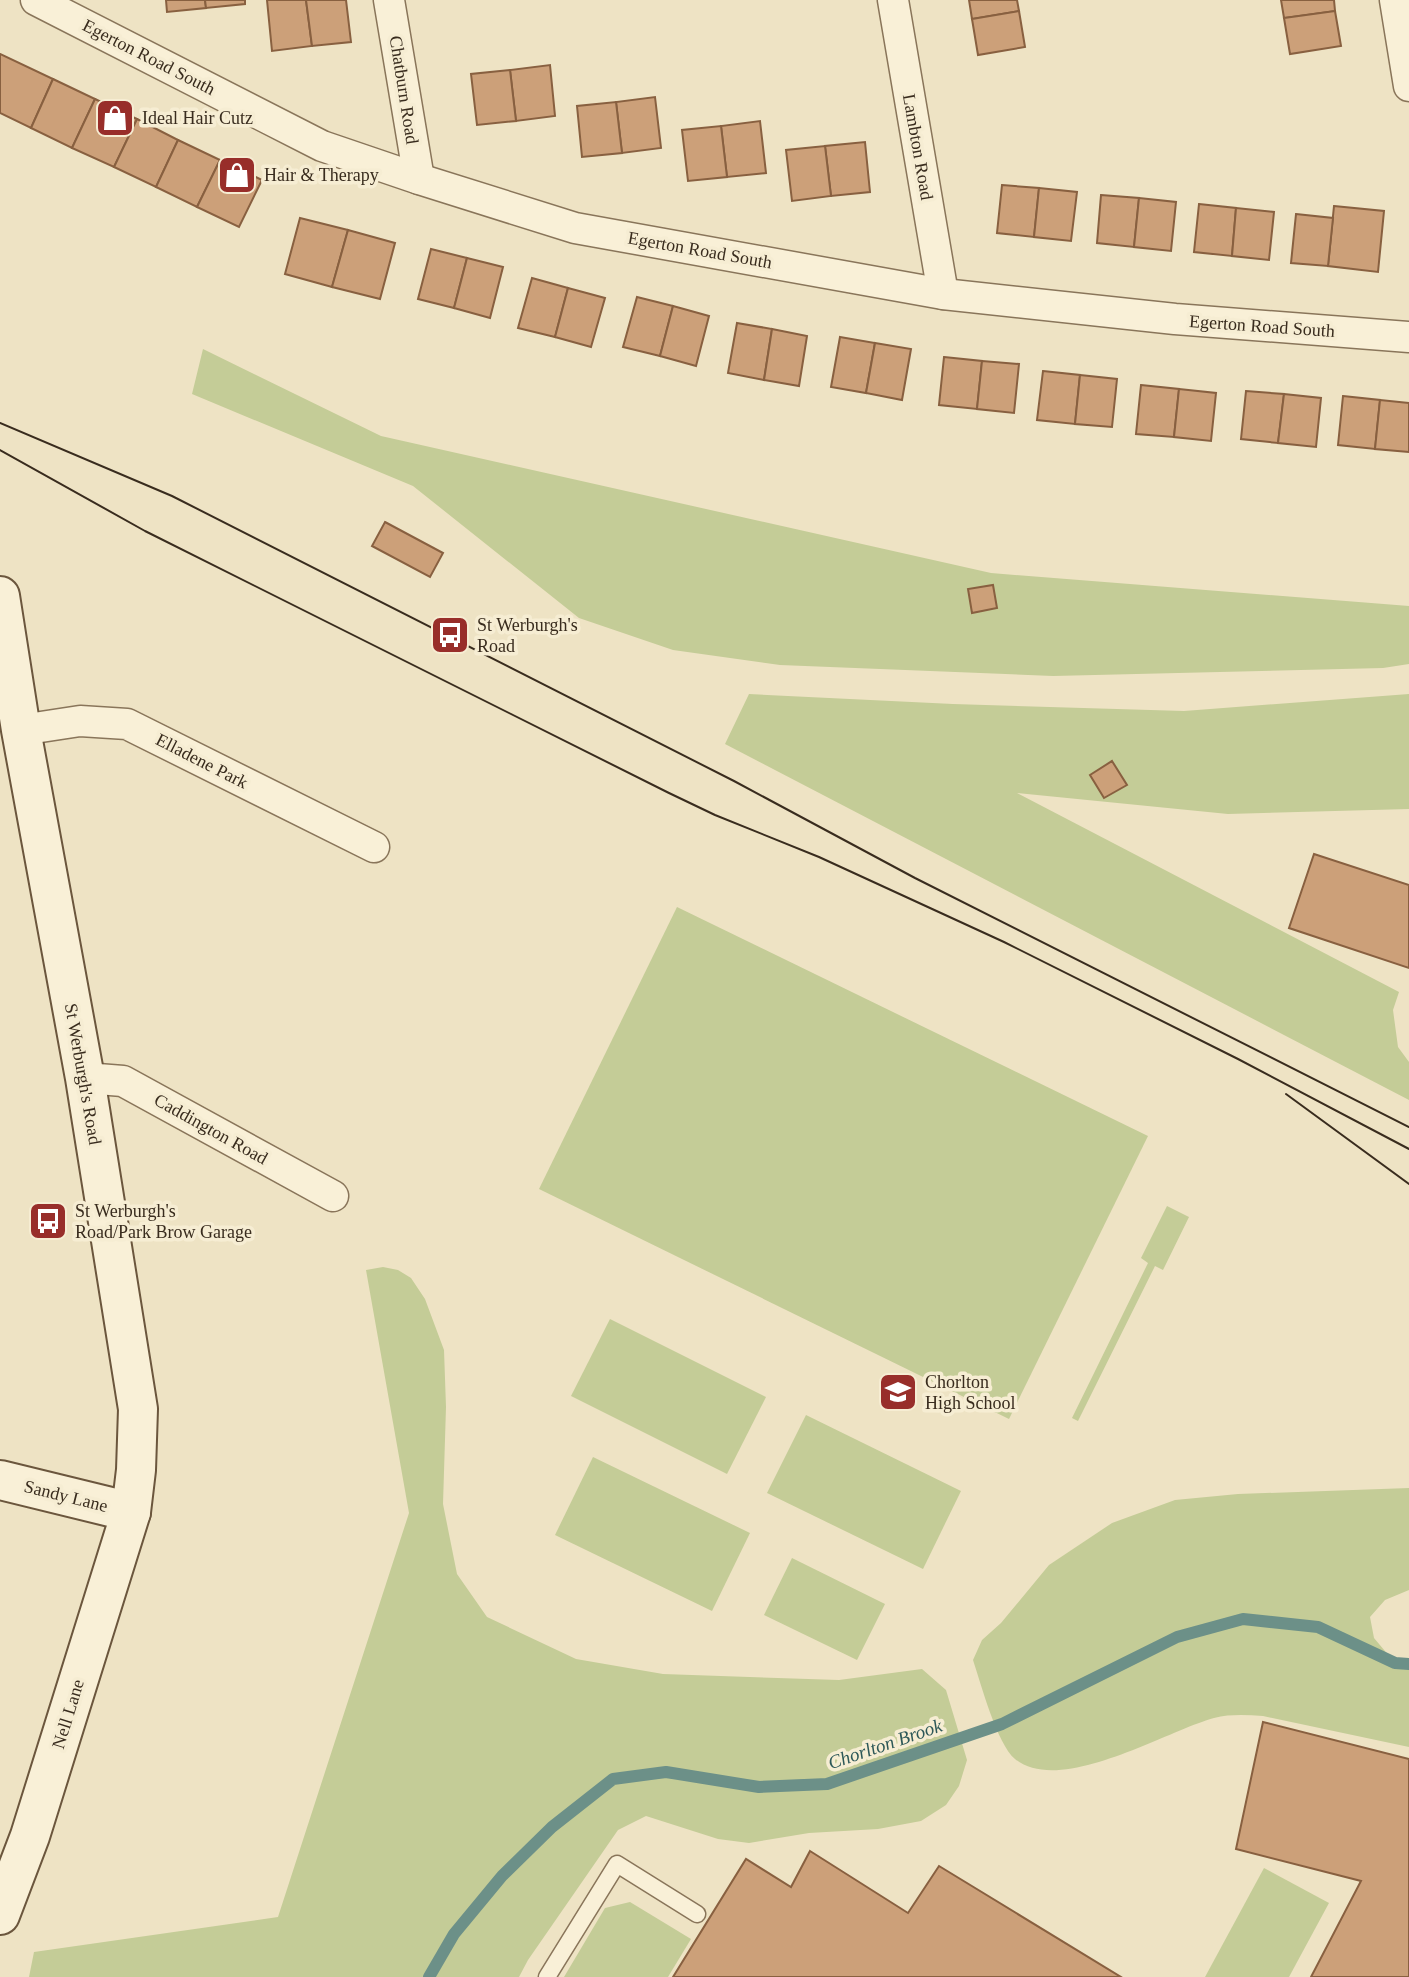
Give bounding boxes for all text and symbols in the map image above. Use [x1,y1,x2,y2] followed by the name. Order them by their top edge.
[79,15,219,99] street label: Egerton Road South
[386,34,422,146] street label: Chatburn Road
[899,92,937,202] street label: Lambton Road
[94,97,136,139] shop icon: Ideal Hair Cutz
[142,108,253,128] place label: Ideal Hair Cutz
[216,154,258,196] shop icon: Hair & Therapy
[264,165,379,185] place label: Hair & Therapy
[626,227,774,273] street label: Egerton Road South
[1188,311,1336,341] street label: Egerton Road South
[429,614,471,656] bus stop icon: St Werburgh's Road
[477,615,578,656] place label: St Werburgh's Road
[153,729,251,793] street label: Elladene Park
[61,1002,105,1146] street label: St Werburgh's Road
[151,1090,271,1168] street label: Caddington Road
[27,1200,69,1242] bus stop icon: St Werburgh's Road/Park Brow Garage
[75,1201,252,1242] place label: St Werburgh's Road/Park Brow Garage
[877,1371,919,1413] school or university icon: Chorlton High School
[925,1372,1016,1413] place label: Chorlton High School
[22,1476,110,1516] street label: Sandy Lane
[48,1677,88,1751] street label: Nell Lane
[825,1715,945,1773] water label: Chorlton Brook

